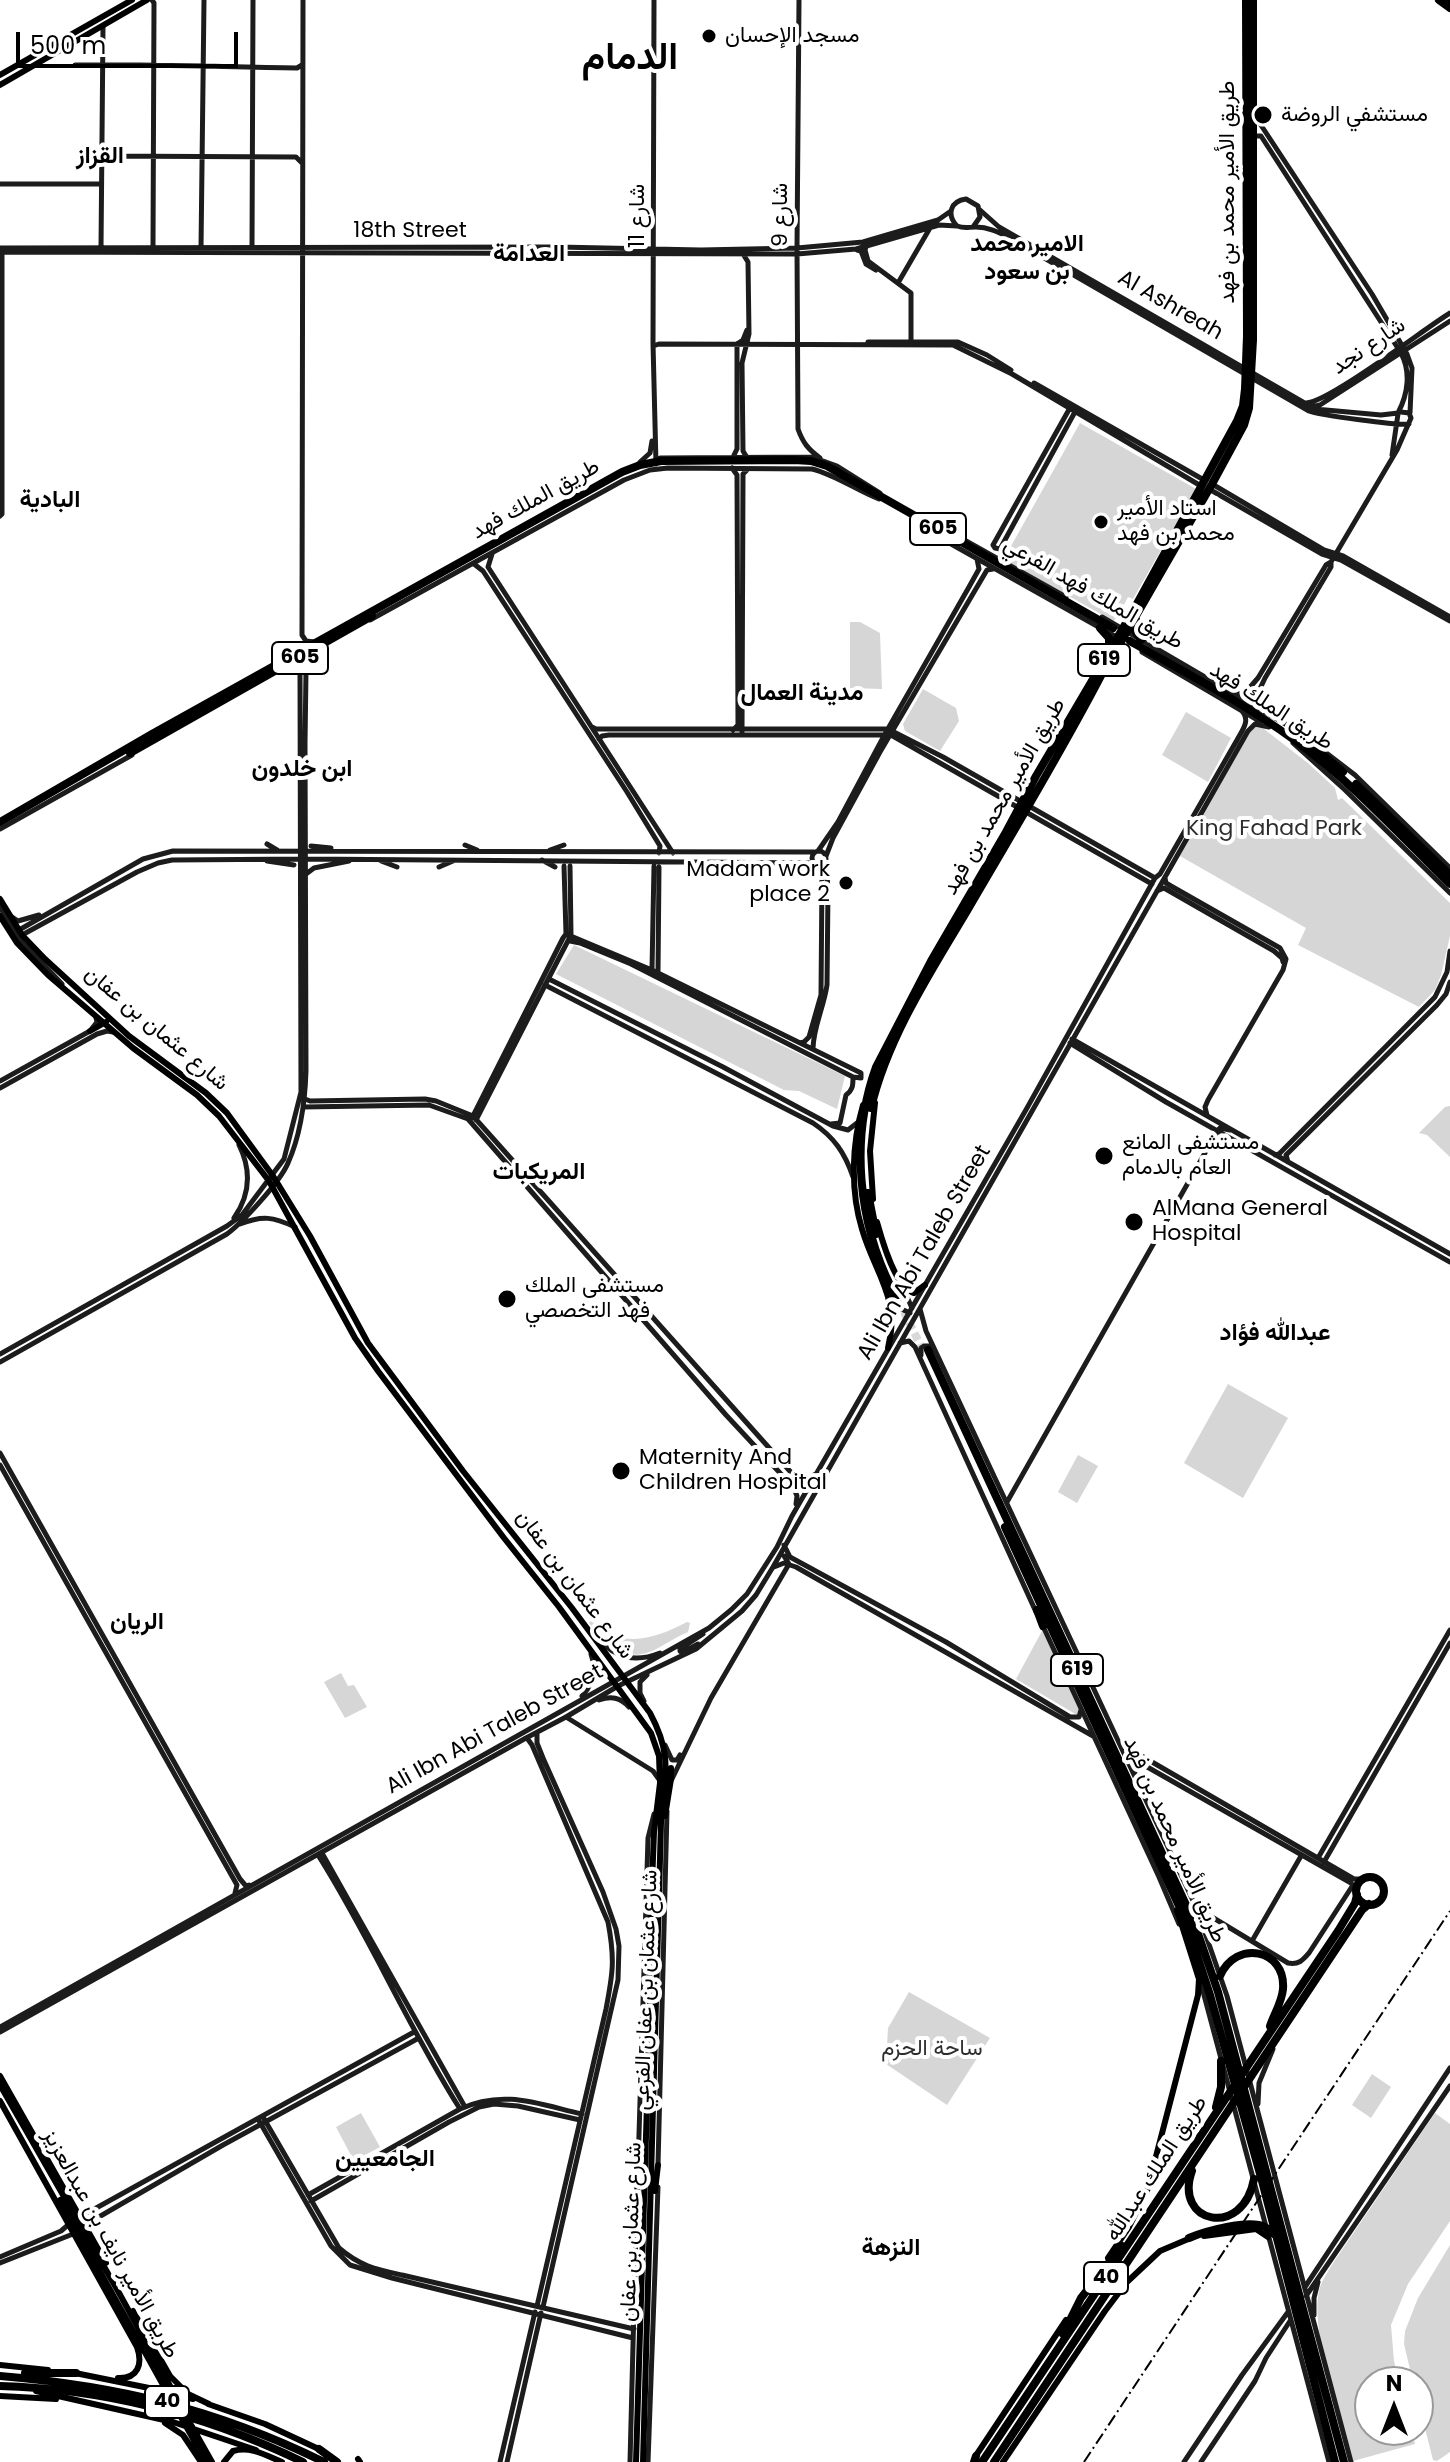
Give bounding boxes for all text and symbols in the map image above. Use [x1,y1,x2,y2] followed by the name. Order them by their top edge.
[20,16,242,66] scale bar
[725,23,859,49] place label: مسجد الإحسان
[700,27,718,45] marker: مسجد الإحسان
[30,29,106,62] text: 500 m
[582,36,678,82] district label: الدمام
[1215,81,1241,303] street label: طريق الأمير محمد بن فهد
[1281,102,1428,128] place label: مستشفي الروضة
[1252,104,1274,126] marker: مستشفي الروضة
[76,143,124,171] district label: القزاز
[768,183,794,247] street label: شارع 9
[625,184,651,248] street label: شارع 11
[353,218,467,244] street label: 18th Street
[970,231,1084,287] district label: الامير محمد بن سعود
[493,241,565,269] district label: العدامة
[1113,265,1227,347] street label: Al Ashreah
[1327,313,1411,381] street label: شارع نجد
[467,454,605,546] street label: طريق الملك فهد
[20,487,80,515] district label: البادية
[1117,496,1235,548] place label: استاد الأمير محمد بن فهد
[910,513,966,545] road number: 605
[1092,513,1110,531] marker: استاد الأمير محمد بن فهد
[999,532,1187,656] street label: طريق الملك فهد الفرعي
[272,642,328,674] road number: 605
[1078,644,1130,676] road number: 619
[1204,657,1338,757] street label: طريق الملك فهد
[740,680,864,708] district label: مدينة العمال
[938,694,1072,900] street label: طريق الأمير محمد بن فهد
[252,756,352,784] district label: ابن خلدون
[1186,816,1362,842] park label: King Fahad Park
[686,857,830,908] place label: Madam work place 2
[837,874,855,892] marker: Madam work place 2
[79,961,233,1097] street label: شارع عثمان بن عفان
[1122,1130,1259,1182] place label: مستشفى المانع العام بالدمام
[853,1141,997,1365] street label: Ali Ibn Abi Taleb Street
[1093,1145,1115,1167] marker: مستشفى المانع العام بالدمام
[492,1159,586,1187] district label: المريكبات
[1152,1196,1328,1248] place label: AlMana General Hospital
[1123,1211,1145,1233] marker: AlMana General Hospital
[525,1273,664,1324] place label: مستشفى الملك فهد التخصصي
[496,1288,518,1310] marker: مستشفى الملك فهد التخصصي
[1220,1320,1330,1348] district label: عبدالله فؤاد
[639,1445,827,1496] place label: Maternity And Children Hospital
[610,1460,632,1482] marker: Maternity And Children Hospital
[509,1505,639,1665] street label: شارع عثمان بن عفان
[110,1609,164,1637] district label: الريان
[1051,1654,1103,1686] road number: 619
[382,1659,608,1801] street label: Ali Ibn Abi Taleb Street
[1117,1733,1231,1947] street label: طريق الأمير محمد بن فهد
[630,1869,664,2111] street label: شارع عثمان بن عفان الفرعي
[881,2036,983,2062] park label: ساحة الحزم
[1100,2091,1214,2247] street label: طريق الملك عبدالله
[36,2125,184,2363] street label: طريق الأمير نايف بن عبدالعزيز
[616,2142,648,2322] street label: شارع عثمان بن عفان
[335,2146,435,2174] district label: الجامعيين
[862,2235,920,2263] district label: النزهة
[1084,2262,1128,2294] road number: 40
[1354,2366,1434,2446] north arrow
[1386,2368,1402,2399] text: N
[145,2386,189,2418] road number: 40

